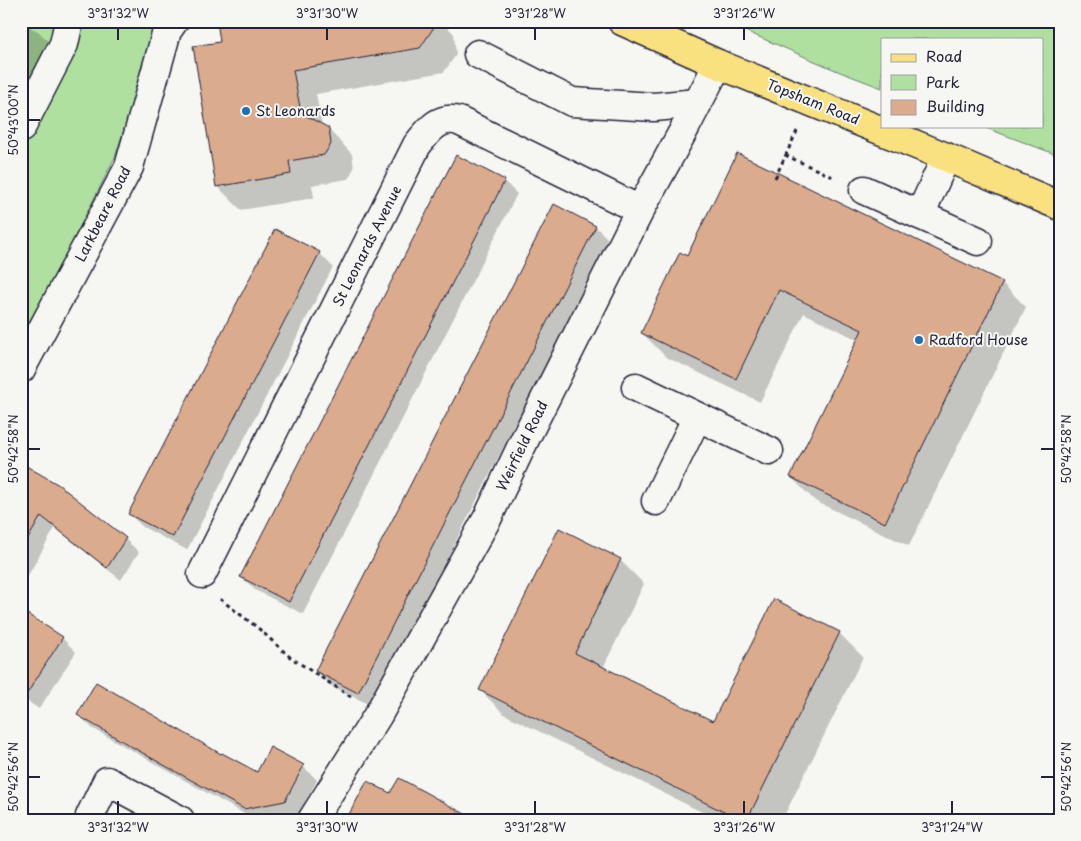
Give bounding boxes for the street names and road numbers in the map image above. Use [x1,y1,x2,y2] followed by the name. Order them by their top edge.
[763,73,863,130] street label: Topsham Road
[69,162,136,265] street label: Larkbeare Road
[327,182,406,310] street label: St Leonards Avenue
[491,397,553,495] street label: Weirfield Road

